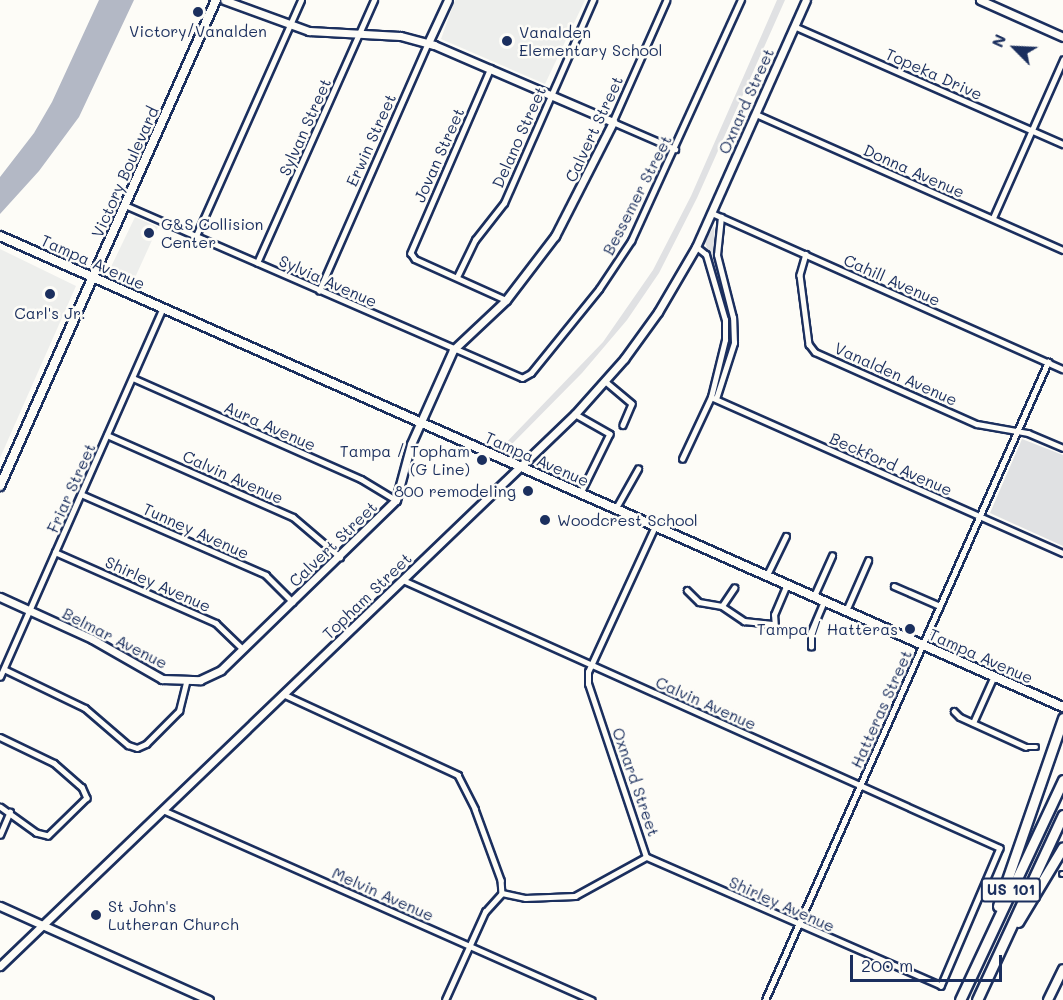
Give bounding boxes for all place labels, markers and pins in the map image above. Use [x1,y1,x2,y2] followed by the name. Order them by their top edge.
[191,5,205,19] marker: Victory/Vanalden
[129,21,267,41] place label: Victory/Vanalden
[519,22,663,60] place label: Vanalden Elementary School
[500,34,514,48] marker: Vanalden Elementary School
[161,214,263,252] place label: G&S Collision Center
[142,226,156,240] marker: G&S Collision Center
[43,287,57,301] marker: Carl's Jr.
[14,303,86,323] place label: Carl's Jr.
[340,441,470,479] place label: Tampa / Topham (G Line)
[475,453,489,467] marker: Tampa / Topham (G Line)
[394,481,516,501] place label: 800 remodeling
[521,484,535,498] marker: 800 remodeling
[557,510,698,530] place label: Woodcrest School
[538,513,552,527] marker: Woodcrest School
[757,619,898,639] place label: Tampa / Hatteras
[903,622,917,636] marker: Tampa / Hatteras
[108,896,239,934] place label: St John's Lutheran Church
[89,908,103,922] marker: St John's Lutheran Church

